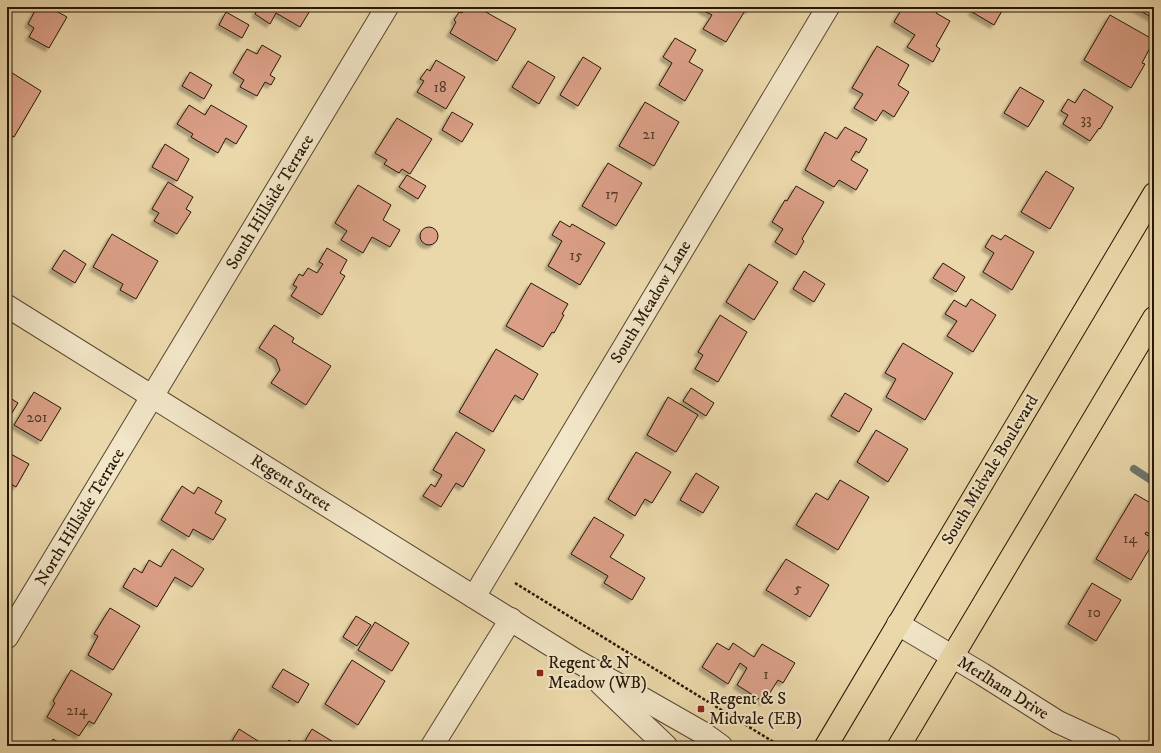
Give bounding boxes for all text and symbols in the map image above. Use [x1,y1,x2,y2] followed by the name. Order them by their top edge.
[433,78,447,97] house number: 18
[1080,110,1092,129] house number: 33
[643,125,655,144] house number: 21
[221,130,319,274] street label: South Hillside Terrace
[605,185,619,204] house number: 17
[606,237,696,367] street label: South Meadow Lane
[570,246,583,265] house number: 15
[937,391,1044,549] street label: South Midvale Boulevard
[27,408,47,427] house number: 201
[30,444,130,590] street label: North Hillside Terrace
[246,449,336,517] street label: Regent Street
[1123,529,1137,548] house number: 14
[794,579,802,598] house number: 5
[1087,603,1101,622] house number: 10
[953,651,1053,725] street label: Merlham Drive
[548,652,647,694] place label: Regent & N Meadow (WB)
[763,665,769,684] house number: 1
[535,668,545,678] marker: Regent & N Meadow (WB)
[709,688,802,730] place label: Regent & S Midvale (EB)
[66,701,88,720] house number: 214
[696,704,706,714] marker: Regent & S Midvale (EB)

